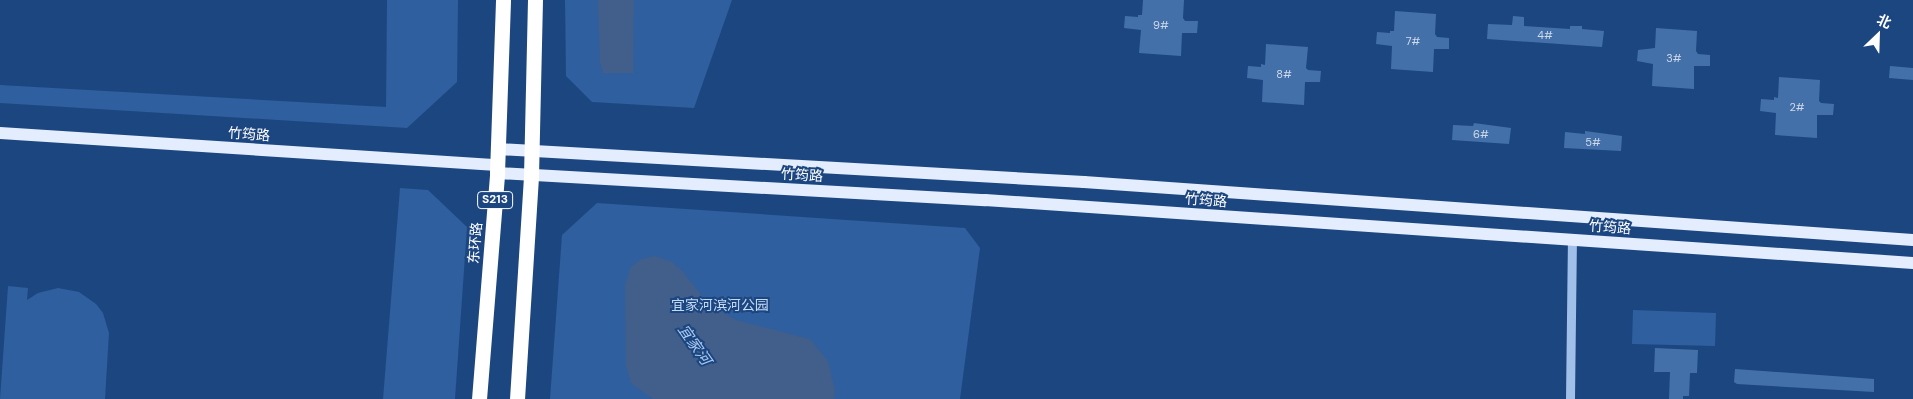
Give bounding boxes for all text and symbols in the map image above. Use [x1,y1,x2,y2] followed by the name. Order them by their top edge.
[1853,10,1903,60] north arrow
[1874,10,1894,32] text: 北
[1153,18,1169,32] house number: 9#
[1537,28,1553,42] house number: 4#
[1406,34,1420,48] house number: 7#
[1666,51,1682,65] house number: 3#
[1276,67,1292,81] house number: 8#
[1789,100,1805,114] house number: 2#
[227,124,271,144] street label: 竹筠路
[1473,127,1489,141] house number: 6#
[1585,135,1601,149] house number: 5#
[781,166,823,184] street label: 竹筠路
[476,190,514,210] road number: S213
[1184,190,1228,210] street label: 竹筠路
[1588,217,1632,237] street label: 竹筠路
[465,221,485,265] street label: 东环路
[671,297,769,313] park label: 宜家河滨河公园
[674,321,714,369] water label: 宜家河

